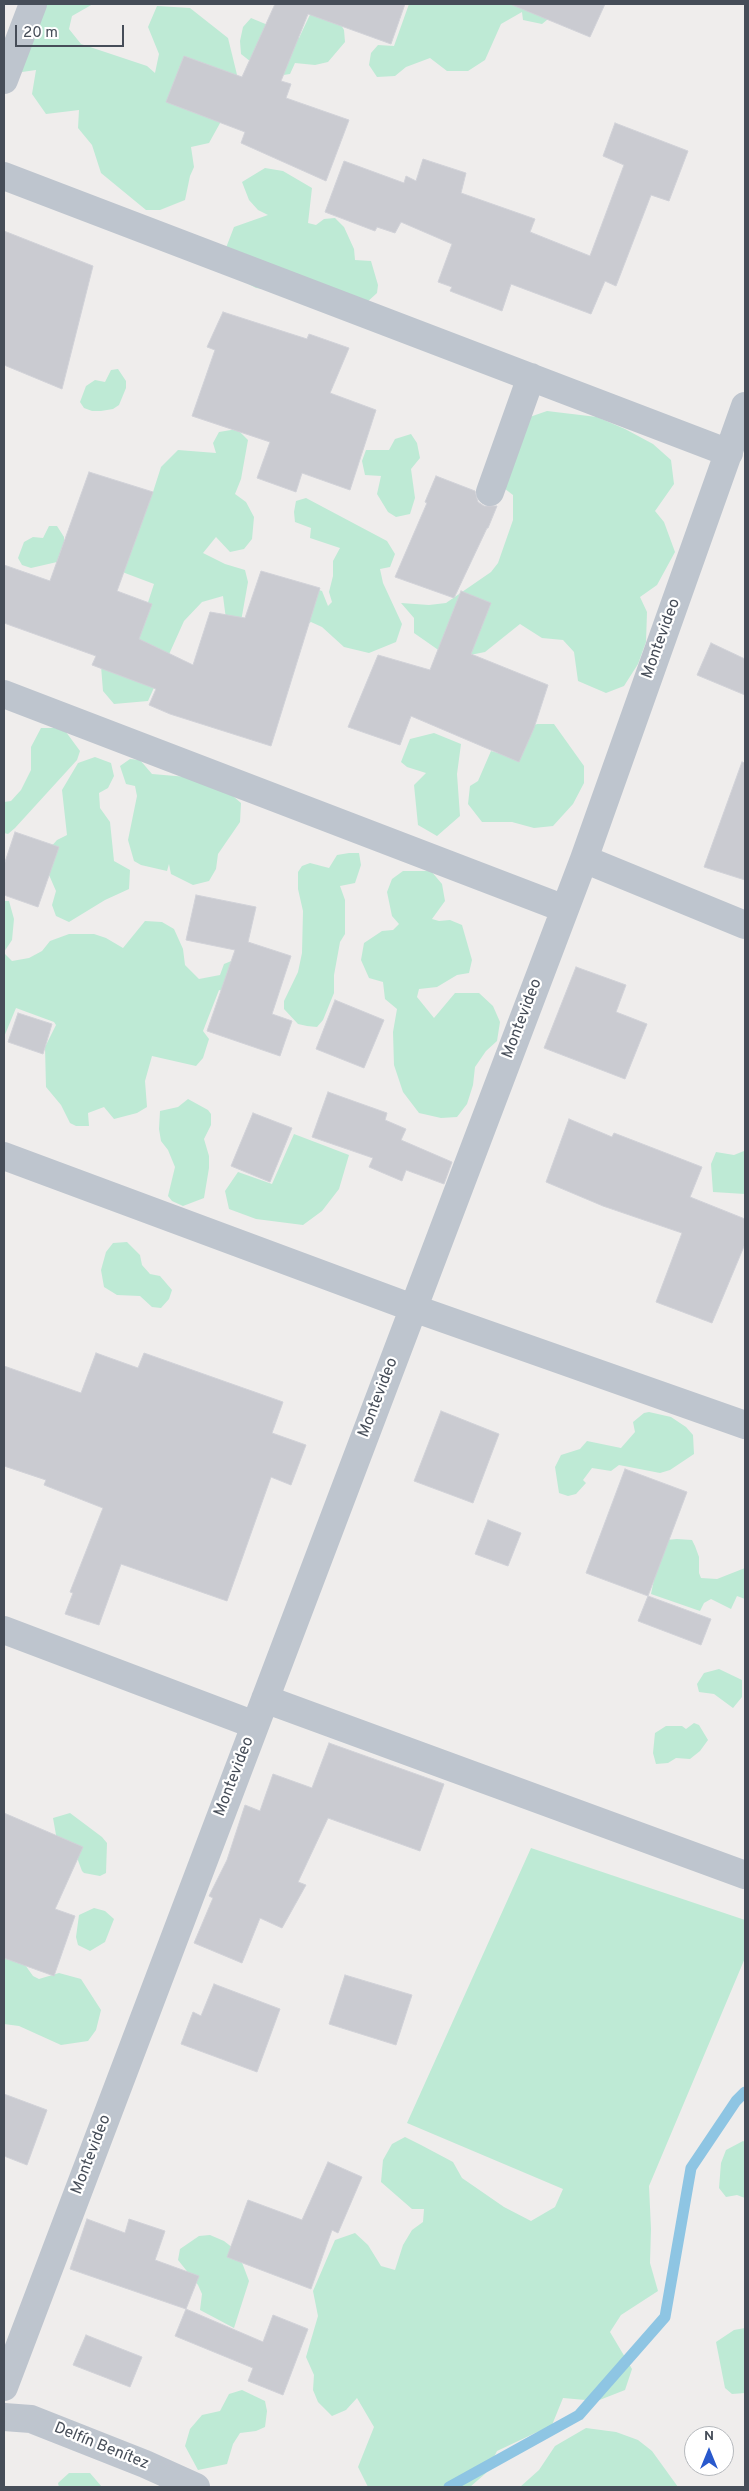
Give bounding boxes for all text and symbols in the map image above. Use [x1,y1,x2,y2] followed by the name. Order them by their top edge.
[18,15,126,47] scale bar
[23,24,58,43] text: 20 m
[639,596,685,682] street label: Montevideo
[499,976,547,1062] street label: Montevideo
[355,1355,403,1441] street label: Montevideo
[211,1734,259,1820] street label: Montevideo
[68,2112,116,2198] street label: Montevideo
[51,2419,151,2475] street label: Delfín Benítez
[684,2426,734,2476] north arrow
[704,2428,714,2445] text: N

